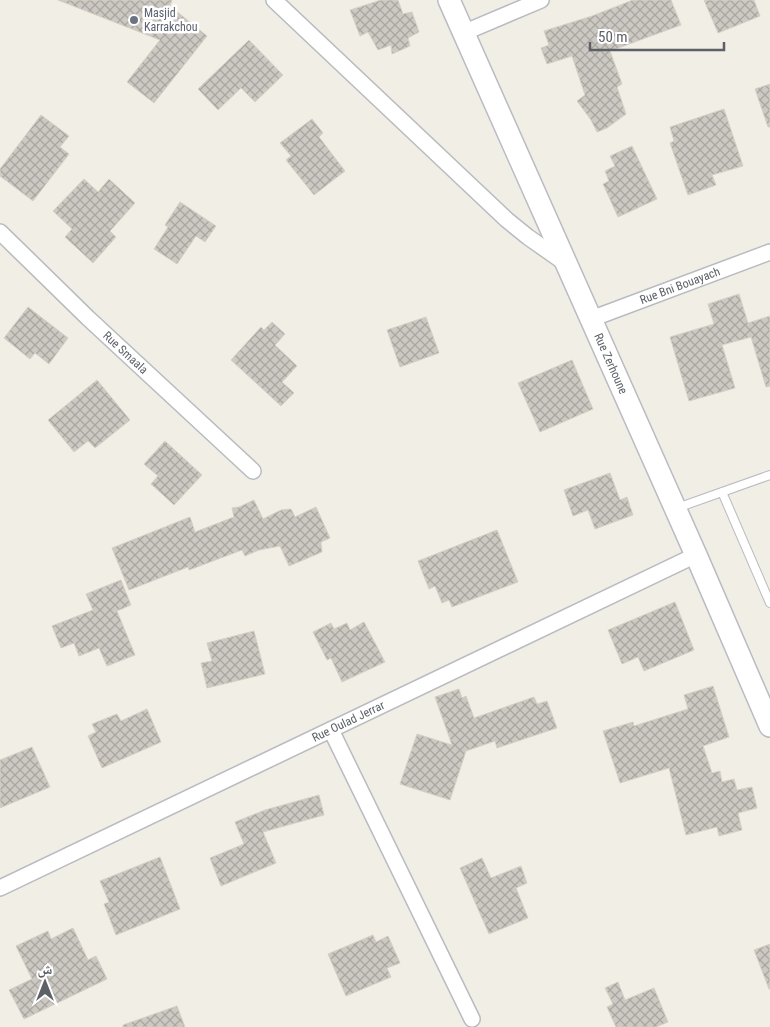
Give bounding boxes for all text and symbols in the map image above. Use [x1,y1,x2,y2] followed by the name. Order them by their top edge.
[144,6,198,34] place label: Masjid Karrakchou
[128,14,140,26] marker: Masjid Karrakchou
[590,20,724,52] scale bar
[598,28,628,46] text: 50 m
[638,264,722,307] street label: Rue Bni Bouayach
[100,329,151,377] street label: Rue Smaala
[591,331,631,397] street label: Rue Zerhoune
[310,698,387,745] street label: Rue Oulad Jerrar
[20,957,70,1007] north arrow
[38,961,53,978] text: ش

